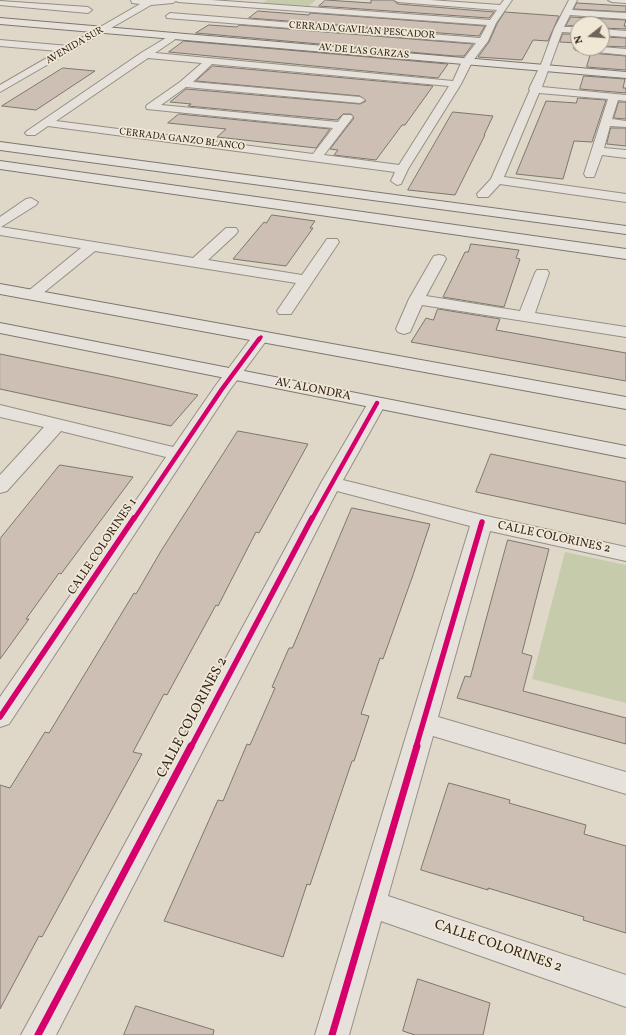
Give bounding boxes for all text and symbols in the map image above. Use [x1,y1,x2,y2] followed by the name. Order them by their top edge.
[570,16,610,56] north arrow
[288,20,436,42] street label: CERRADA GAVILAN PESCADOR
[44,25,106,67] street label: AVENIDA SUR
[571,33,587,45] text: N
[318,42,410,62] street label: AV. DE LAS GARZAS
[119,126,245,154] street label: CERRADA GANZO BLANCO
[274,376,352,404] street label: AV. ALONDRA
[65,496,141,598] street label: CALLE COLORINES 1
[496,519,612,557] street label: CALLE COLORINES 2
[154,655,232,781] street label: CALLE COLORINES 2
[432,917,564,977] street label: CALLE COLORINES 2

